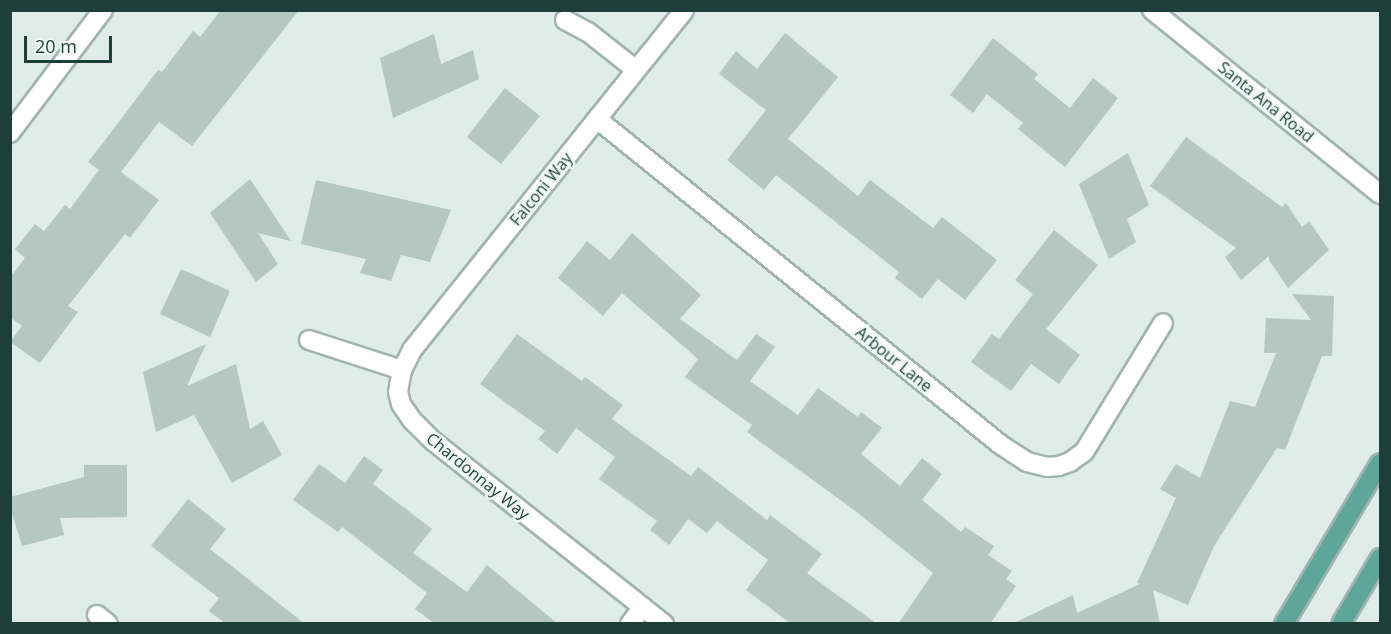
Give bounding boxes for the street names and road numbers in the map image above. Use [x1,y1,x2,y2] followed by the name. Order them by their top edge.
[1214,58,1318,146] street label: Santa Ana Road
[506,149,576,229] street label: Falconi Way
[852,322,936,396] street label: Arbour Lane
[423,429,533,523] street label: Chardonnay Way

